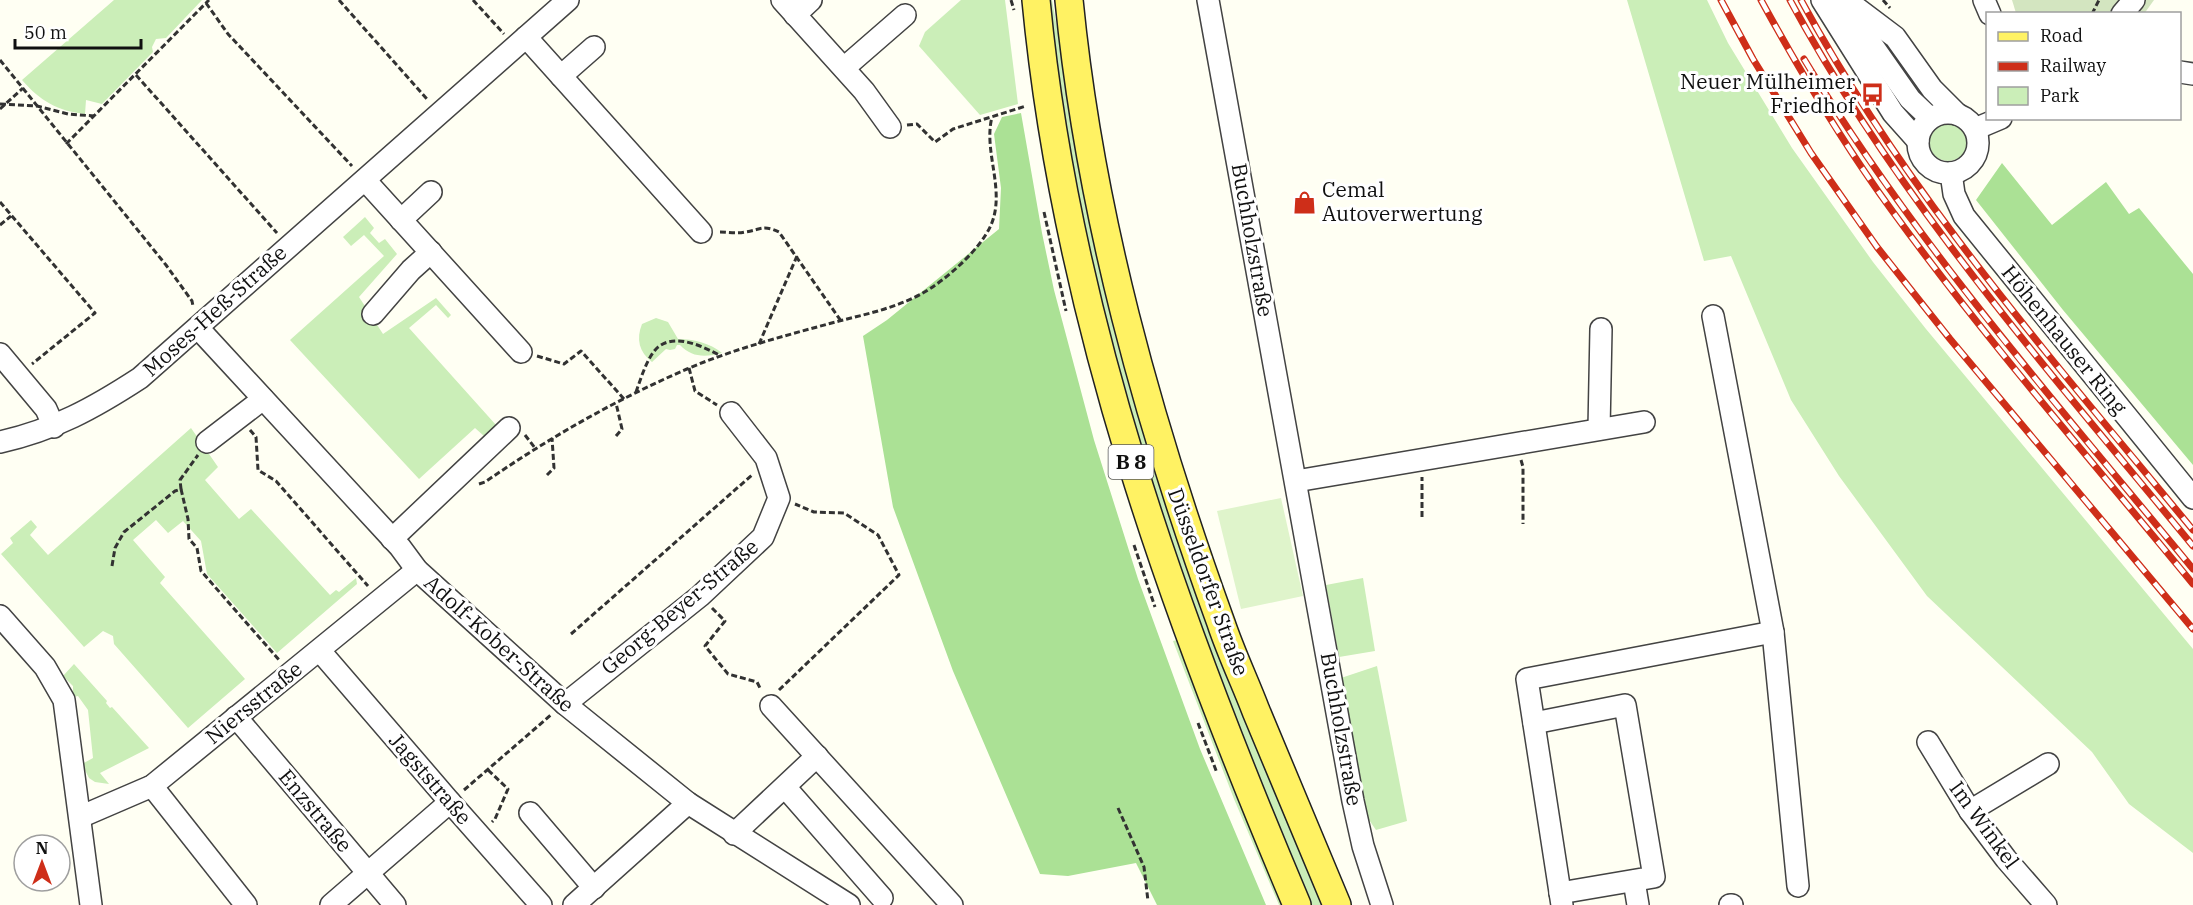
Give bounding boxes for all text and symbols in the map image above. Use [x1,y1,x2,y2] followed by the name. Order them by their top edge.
[15,12,141,50] scale bar
[1986,12,2181,120] legend
[24,21,67,44] text: 50 m
[2040,24,2083,47] text: Road
[2040,54,2106,77] text: Railway
[1680,67,1857,119] place label: Neuer Mülheimer Friedhof
[1860,81,1886,107] bus stop icon: Neuer Mülheimer Friedhof
[2040,84,2080,107] text: Park
[1226,161,1280,319] street label: Buchholzstraße
[1322,175,1483,227] place label: Cemal Autoverwertung
[1291,189,1317,215] shop icon: Cemal Autoverwertung
[137,238,292,382] street label: Moses-Heß-Straße
[1996,259,2134,420] street label: Höhenhauser Ring
[1108,445,1154,479] road number: B 8
[1162,484,1256,679] street label: Düsseldorfer Straße
[595,532,764,680] street label: Georg-Beyer-Straße
[419,568,581,718] street label: Adolf-Kober-Straße
[1315,650,1369,808] street label: Buchholzstraße
[199,655,308,750] street label: Niersstraße
[383,727,478,830] street label: Jagststraße
[273,763,359,858] street label: Enzstraße
[1944,775,2026,874] street label: Im Winkel
[12,833,72,893] north arrow
[36,838,48,858] text: N

